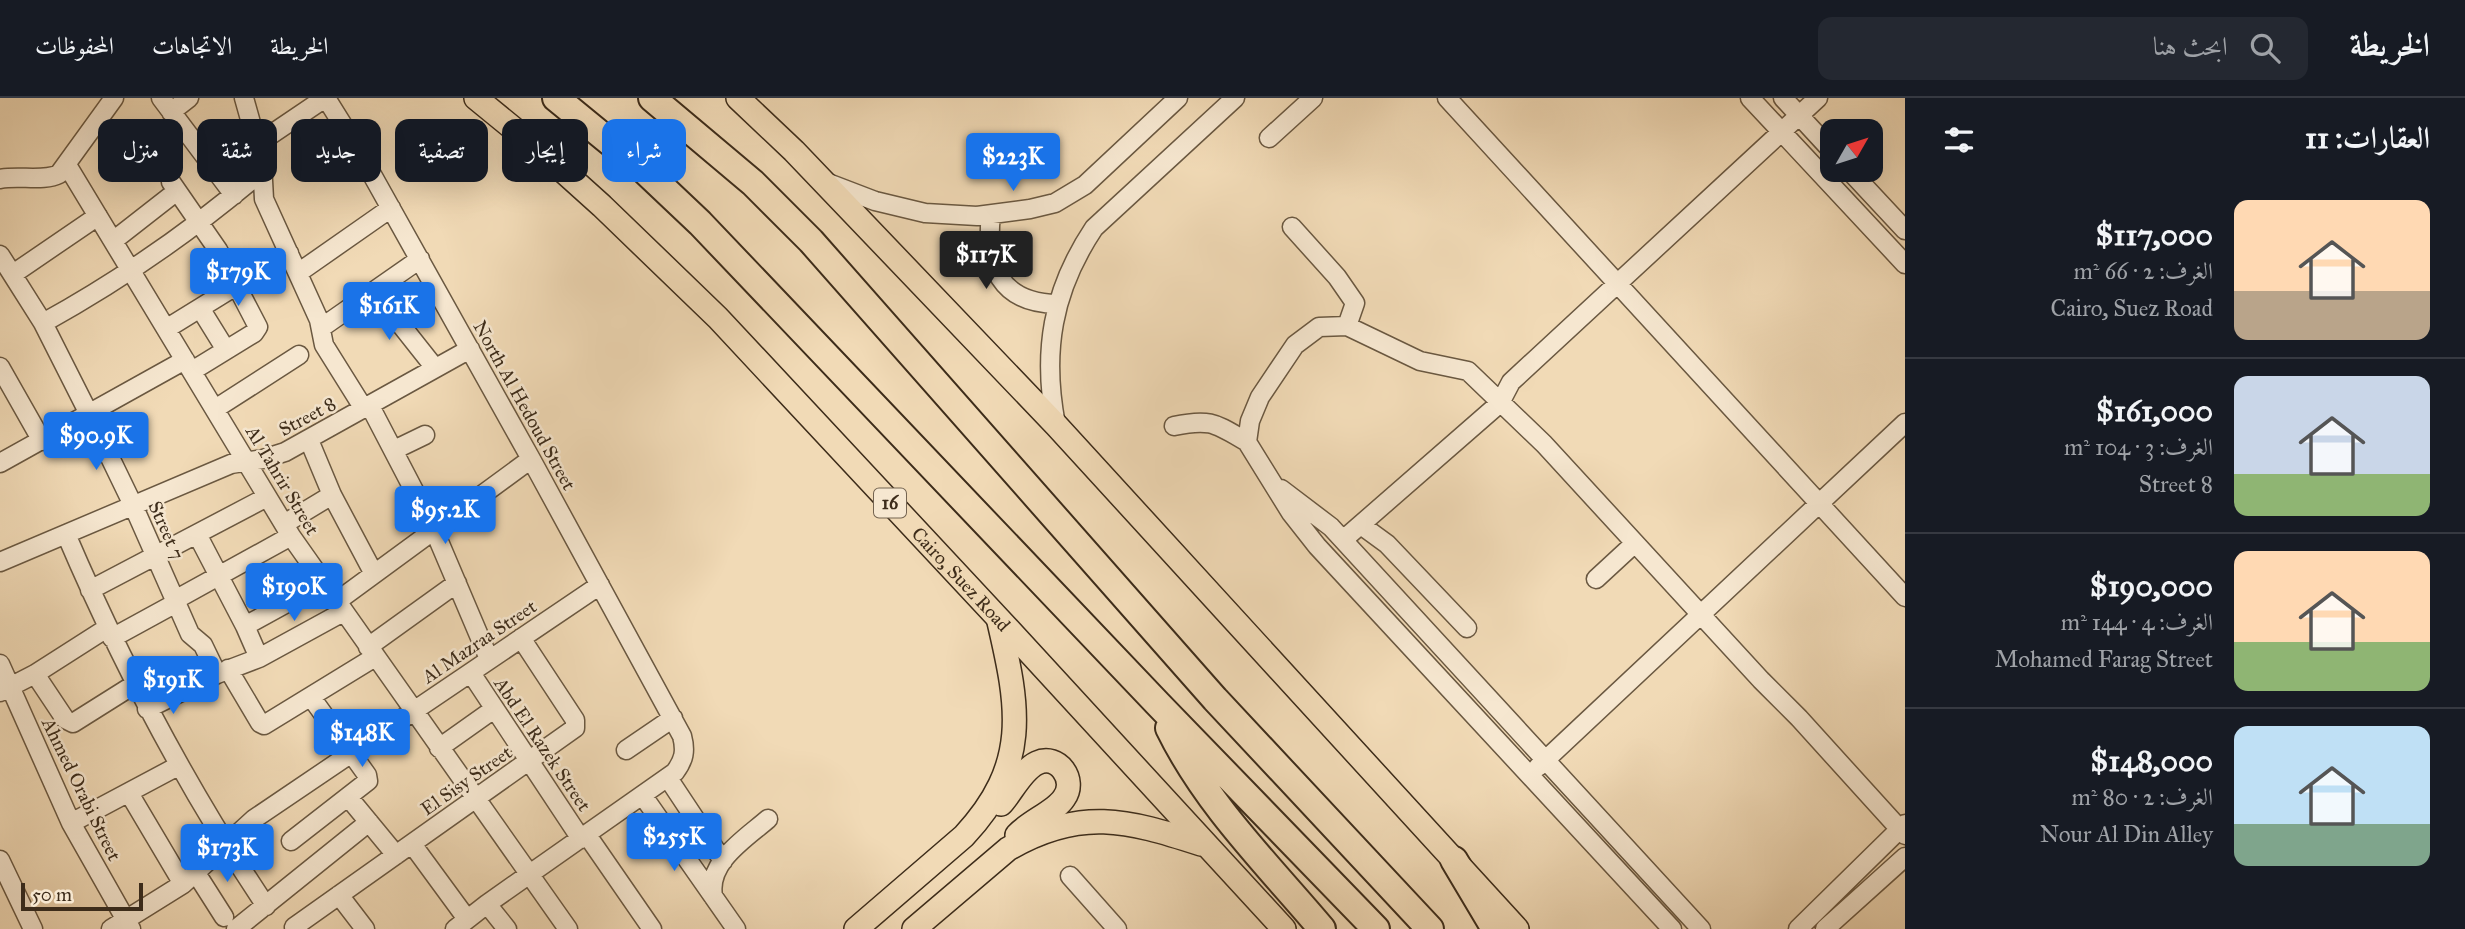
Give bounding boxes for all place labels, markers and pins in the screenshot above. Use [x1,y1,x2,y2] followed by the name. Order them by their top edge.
[964,134,1062,193] pin: $223K
[937,232,1035,291] pin: $117K
[189,248,287,308] pin: $179K
[340,282,438,342] pin: $161K
[39,412,153,472] pin: $90.9K
[388,486,502,546] pin: $95.2K
[245,564,343,623] pin: $190K
[124,656,222,716] pin: $191K
[313,710,411,769] pin: $148K
[625,814,723,873] pin: $255K
[178,824,276,884] pin: $173K

